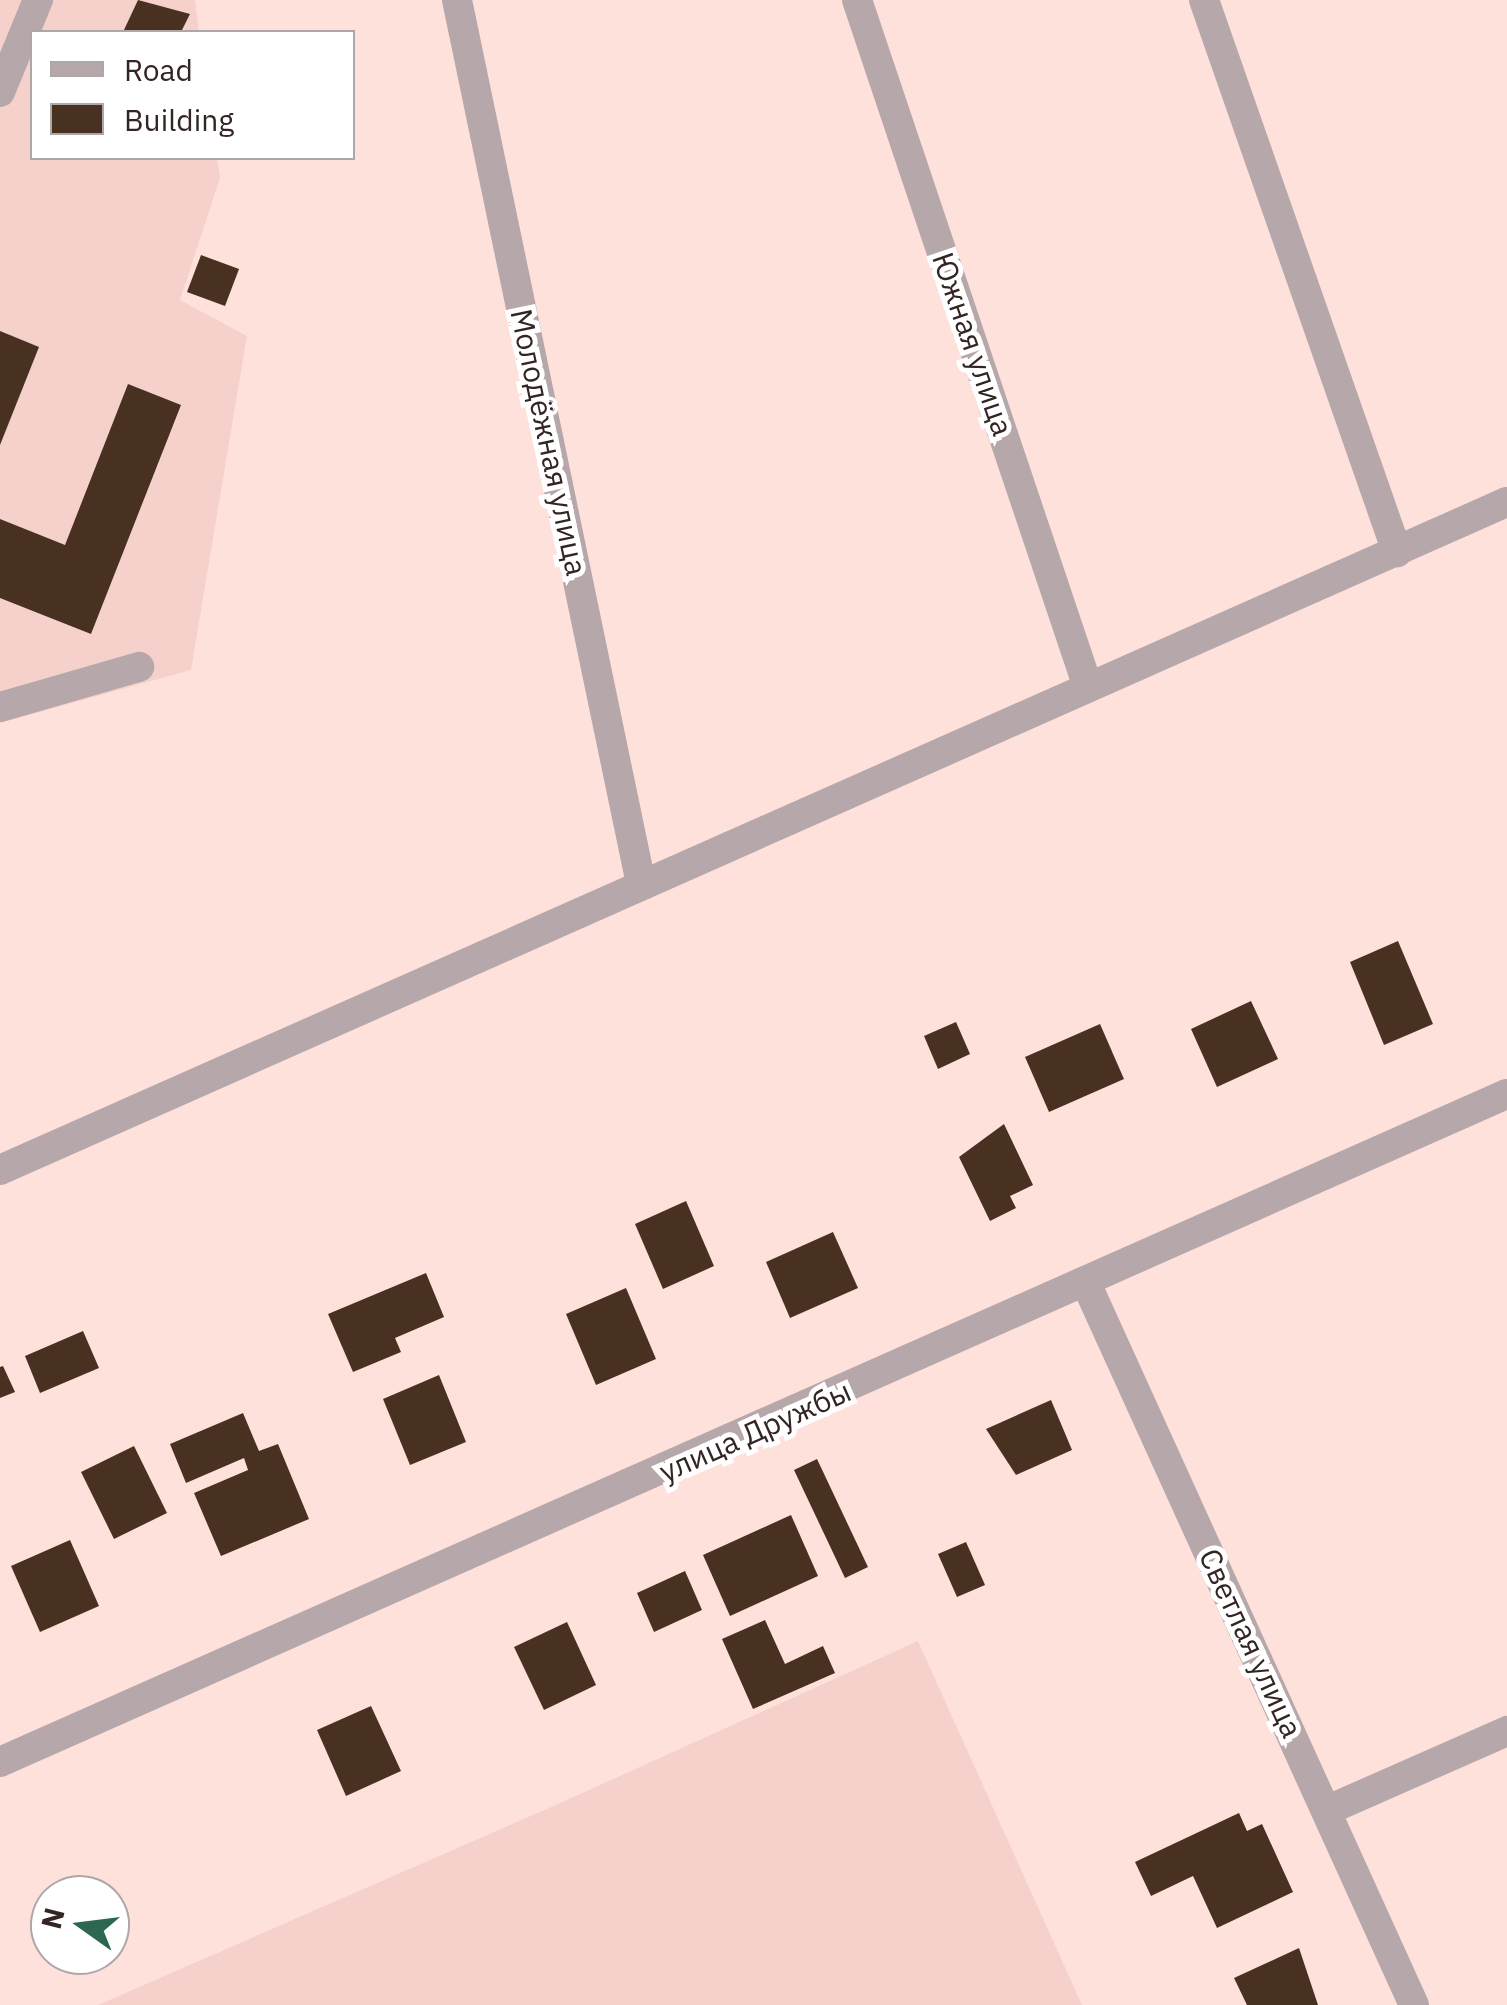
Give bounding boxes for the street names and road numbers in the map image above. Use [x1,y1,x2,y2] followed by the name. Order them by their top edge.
[925,248,1021,440] street label: Южная улица
[503,305,595,579] street label: Молодёжная улица
[654,1373,856,1489] street label: улица Дружбы
[1192,1543,1310,1743] street label: Светлая улица

